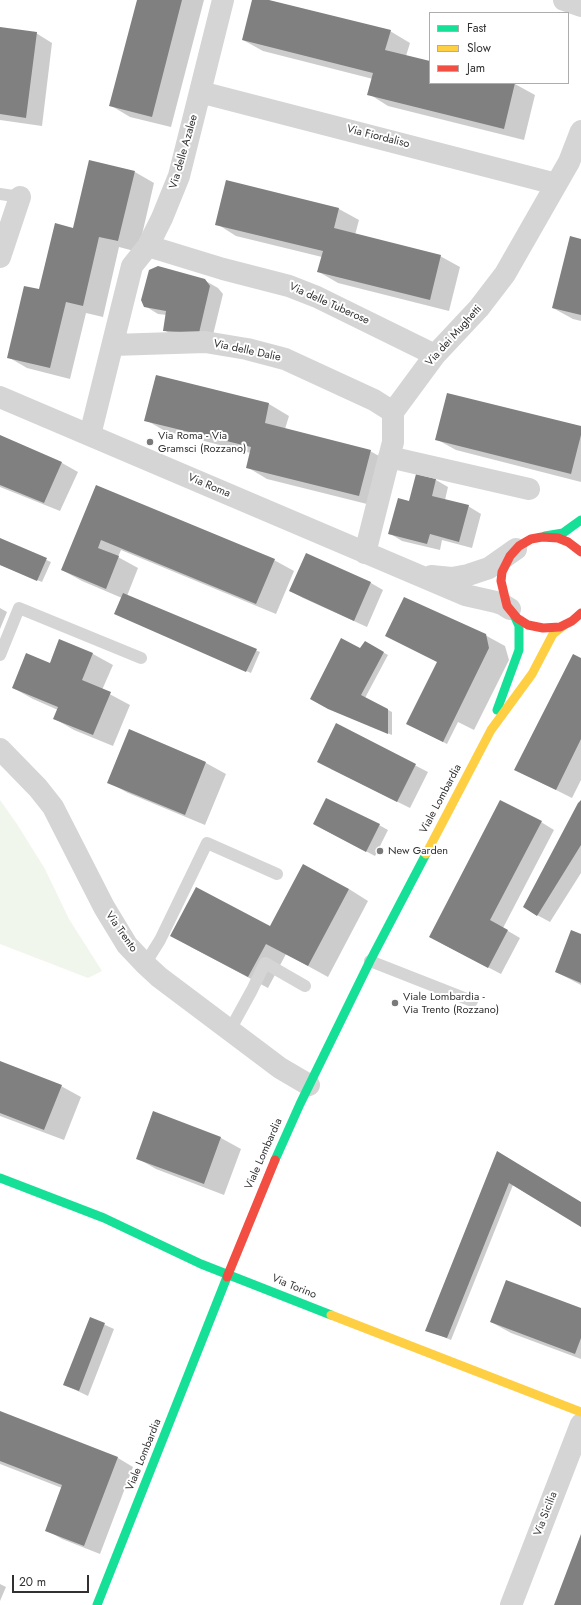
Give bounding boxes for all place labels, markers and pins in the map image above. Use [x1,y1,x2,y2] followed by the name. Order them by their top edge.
[158,429,246,455] place label: Via Roma - Via Gramsci (Rozzano)
[145,437,155,447] marker: Via Roma - Via Gramsci (Rozzano)
[388,844,448,858] place label: New Garden
[375,846,385,856] marker: New Garden
[403,990,499,1016] place label: Viale Lombardia - Via Trento (Rozzano)
[390,998,400,1008] marker: Viale Lombardia - Via Trento (Rozzano)

